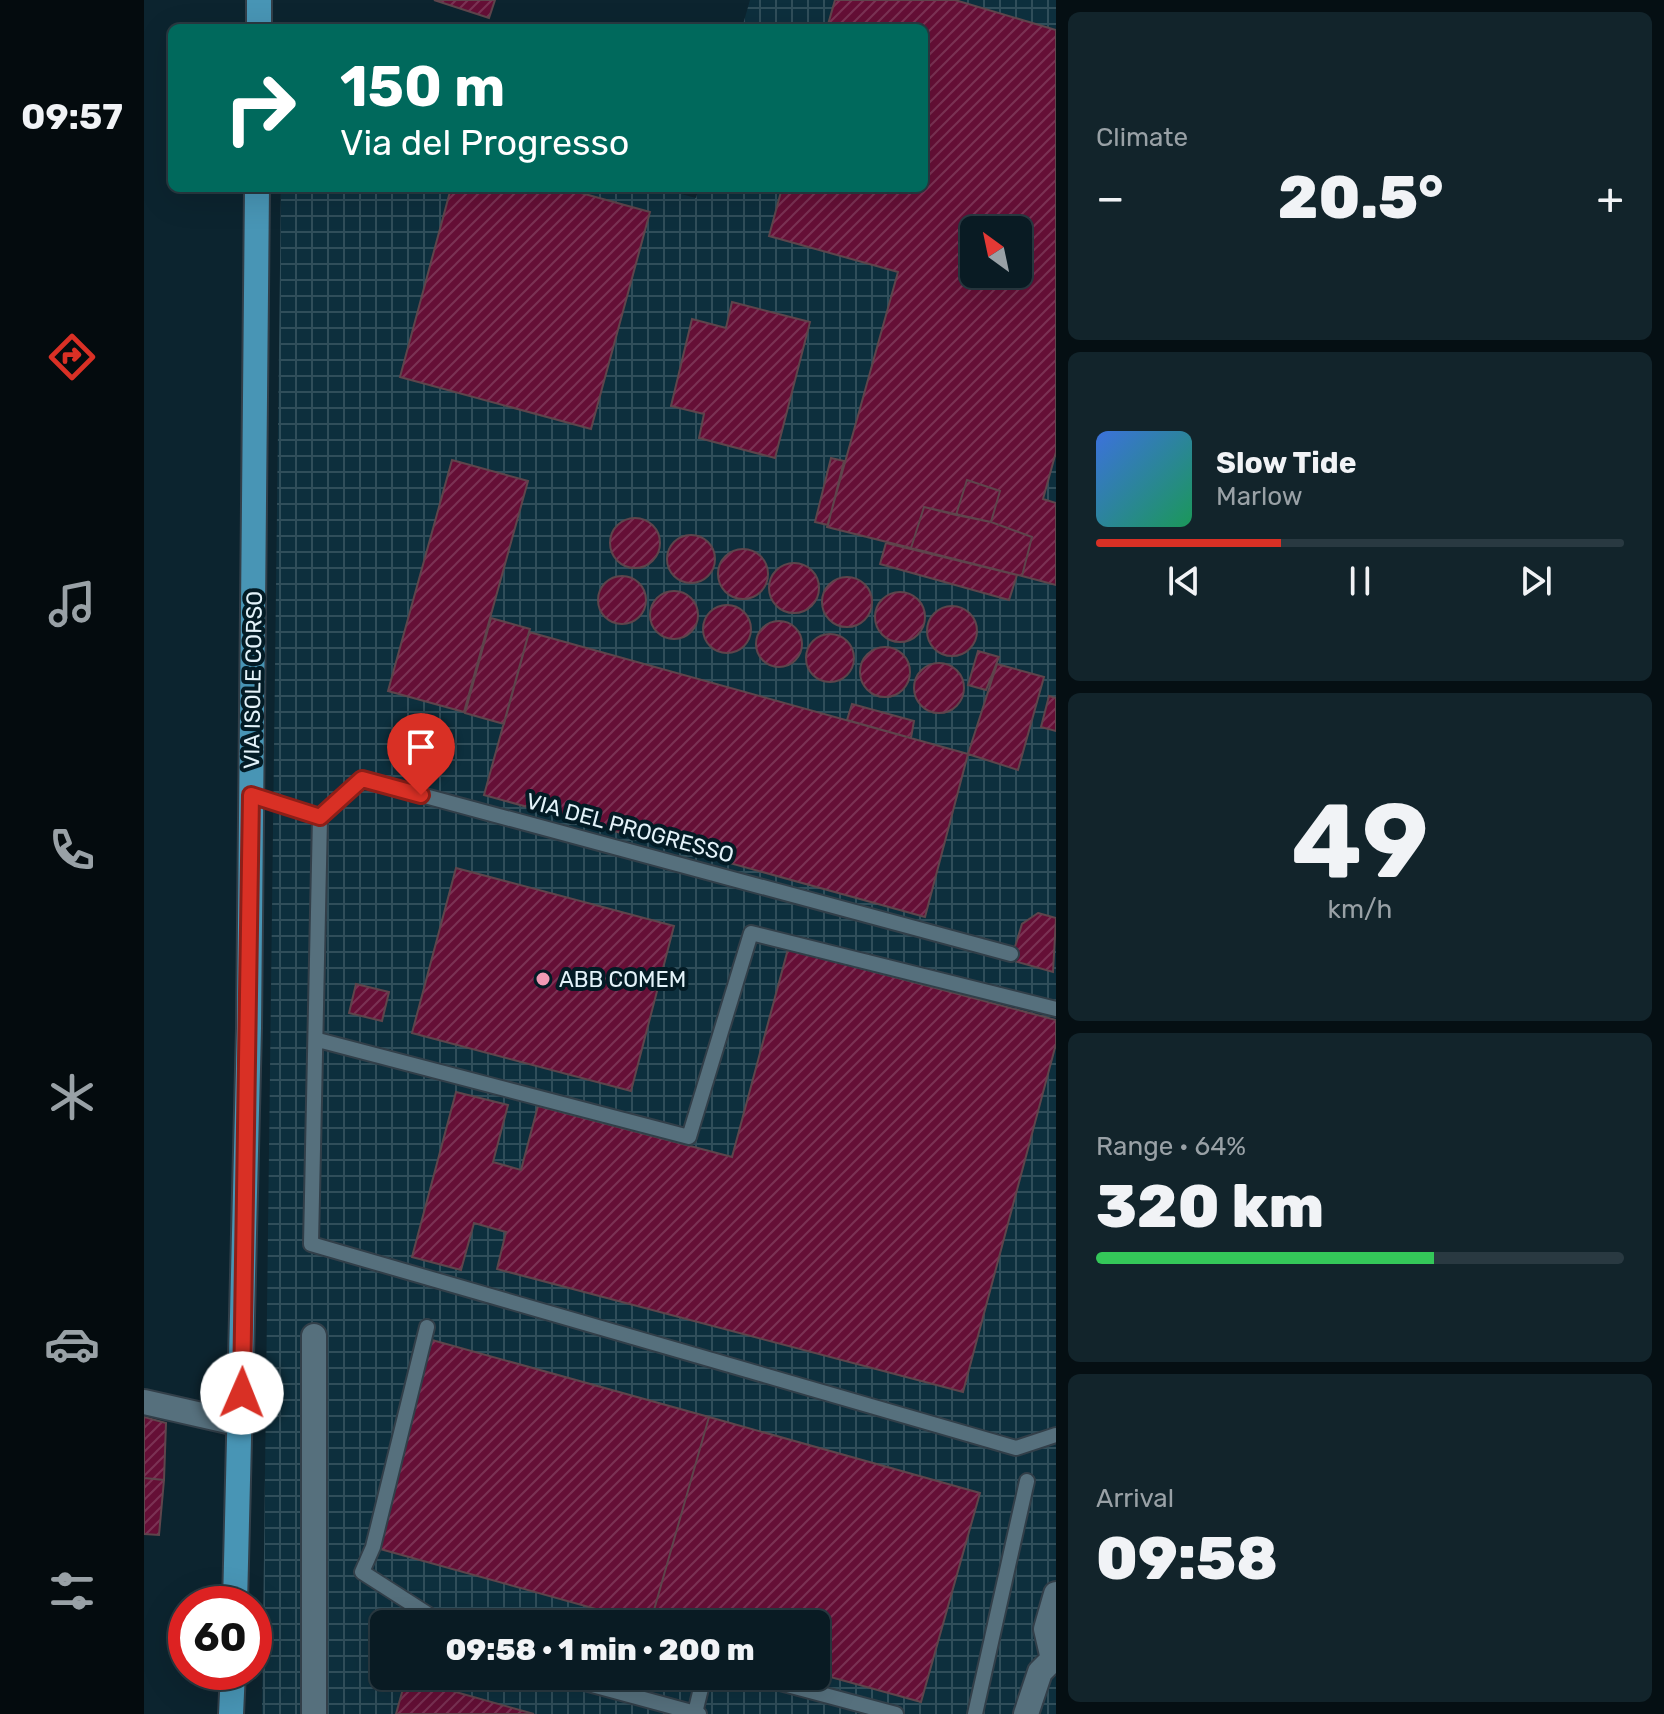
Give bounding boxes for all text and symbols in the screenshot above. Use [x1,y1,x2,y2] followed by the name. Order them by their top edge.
[340,54,505,120] text: 150 m
[208,56,312,160] icon: right
[21,95,123,138] text: 09:57
[340,121,630,164] text: Via del Progresso
[1096,122,1188,153] text: Climate
[1278,162,1443,233] text: 20.5°
[1096,172,1125,224] text: −
[1597,172,1624,224] text: +
[960,216,1032,288] north arrow
[960,216,1032,288] map controls
[44,329,100,385] icon: directions
[1216,445,1356,481] text: Slow Tide
[1216,481,1303,512] text: Marlow
[1162,559,1206,603] icon: previous
[1338,559,1382,603] icon: pause
[1514,559,1558,603] icon: next
[44,576,100,632] icon: music
[238,591,268,769] street label: VIA ISOLE CORSO
[387,713,455,795] pin
[399,725,443,769] icon: arrive
[1291,780,1429,903] text: 49
[523,787,737,869] street label: VIA DEL PROGRESSO
[44,822,100,878] icon: phone
[1328,894,1392,925] text: km/h
[559,966,686,993] place label: ABB COMEM
[534,970,552,988] marker: ABB COMEM
[44,1069,100,1125] icon: climate
[1096,1131,1246,1162] text: Range · 64%
[1096,1171,1324,1242] text: 320 km
[44,1316,100,1372] icon: car
[200,1351,284,1435] position arrow
[1096,1483,1174,1514] text: Arrival
[1096,1523,1278,1594] text: 09:58
[44,1563,100,1619] icon: filters
[168,1586,272,1690] speed limit sign: 60
[445,1632,755,1668] text: 09:58 · 1 min · 200 m

